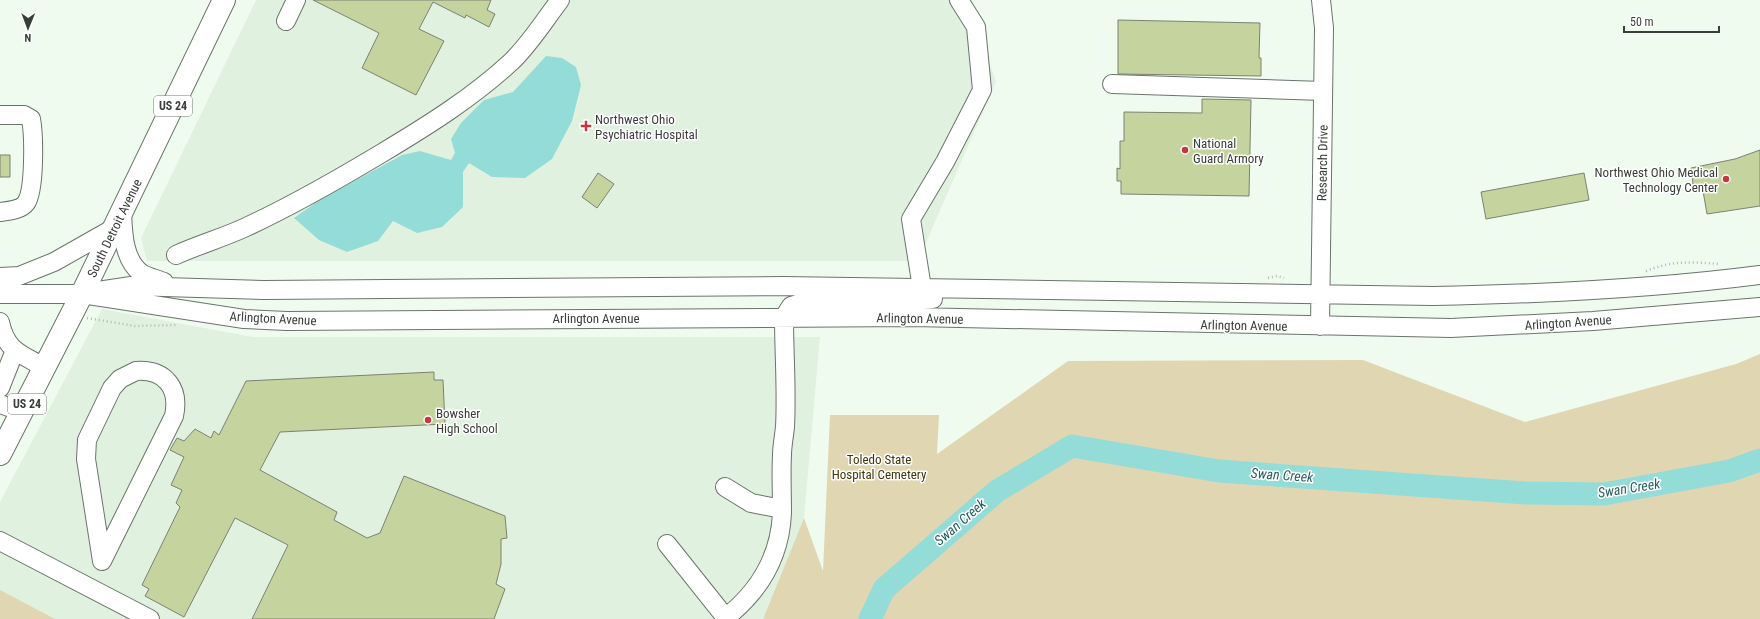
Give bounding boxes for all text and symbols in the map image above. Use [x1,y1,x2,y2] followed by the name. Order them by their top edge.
[8,8,48,48] north arrow
[1624,8,1719,34] scale bar
[1630,15,1654,29] text: 50 m
[24,31,31,44] text: N
[154,96,192,116] road number: US 24
[595,112,698,142] place label: Northwest Ohio Psychiatric Hospital
[580,120,592,132] marker: Northwest Ohio Psychiatric Hospital
[1314,125,1331,201] street label: Research Drive
[1193,136,1264,166] place label: National Guard Armory
[1180,145,1190,155] marker: National Guard Armory
[1595,165,1718,195] place label: Northwest Ohio Medical Technology Center
[1721,174,1731,184] marker: Northwest Ohio Medical Technology Center
[84,177,145,280] street label: South Detroit Avenue
[229,309,317,328] street label: Arlington Avenue
[876,310,964,327] street label: Arlington Avenue
[552,311,640,326] street label: Arlington Avenue
[1524,312,1612,333] street label: Arlington Avenue
[1200,317,1288,334] street label: Arlington Avenue
[8,394,46,414] road number: US 24
[436,406,498,436] place label: Bowsher High School
[423,415,433,425] marker: Bowsher High School
[832,452,927,482] park label: Toledo State Hospital Cemetery
[1250,465,1315,485] water label: Swan Creek
[1597,475,1662,501] water label: Swan Creek
[931,495,990,549] water label: Swan Creek

